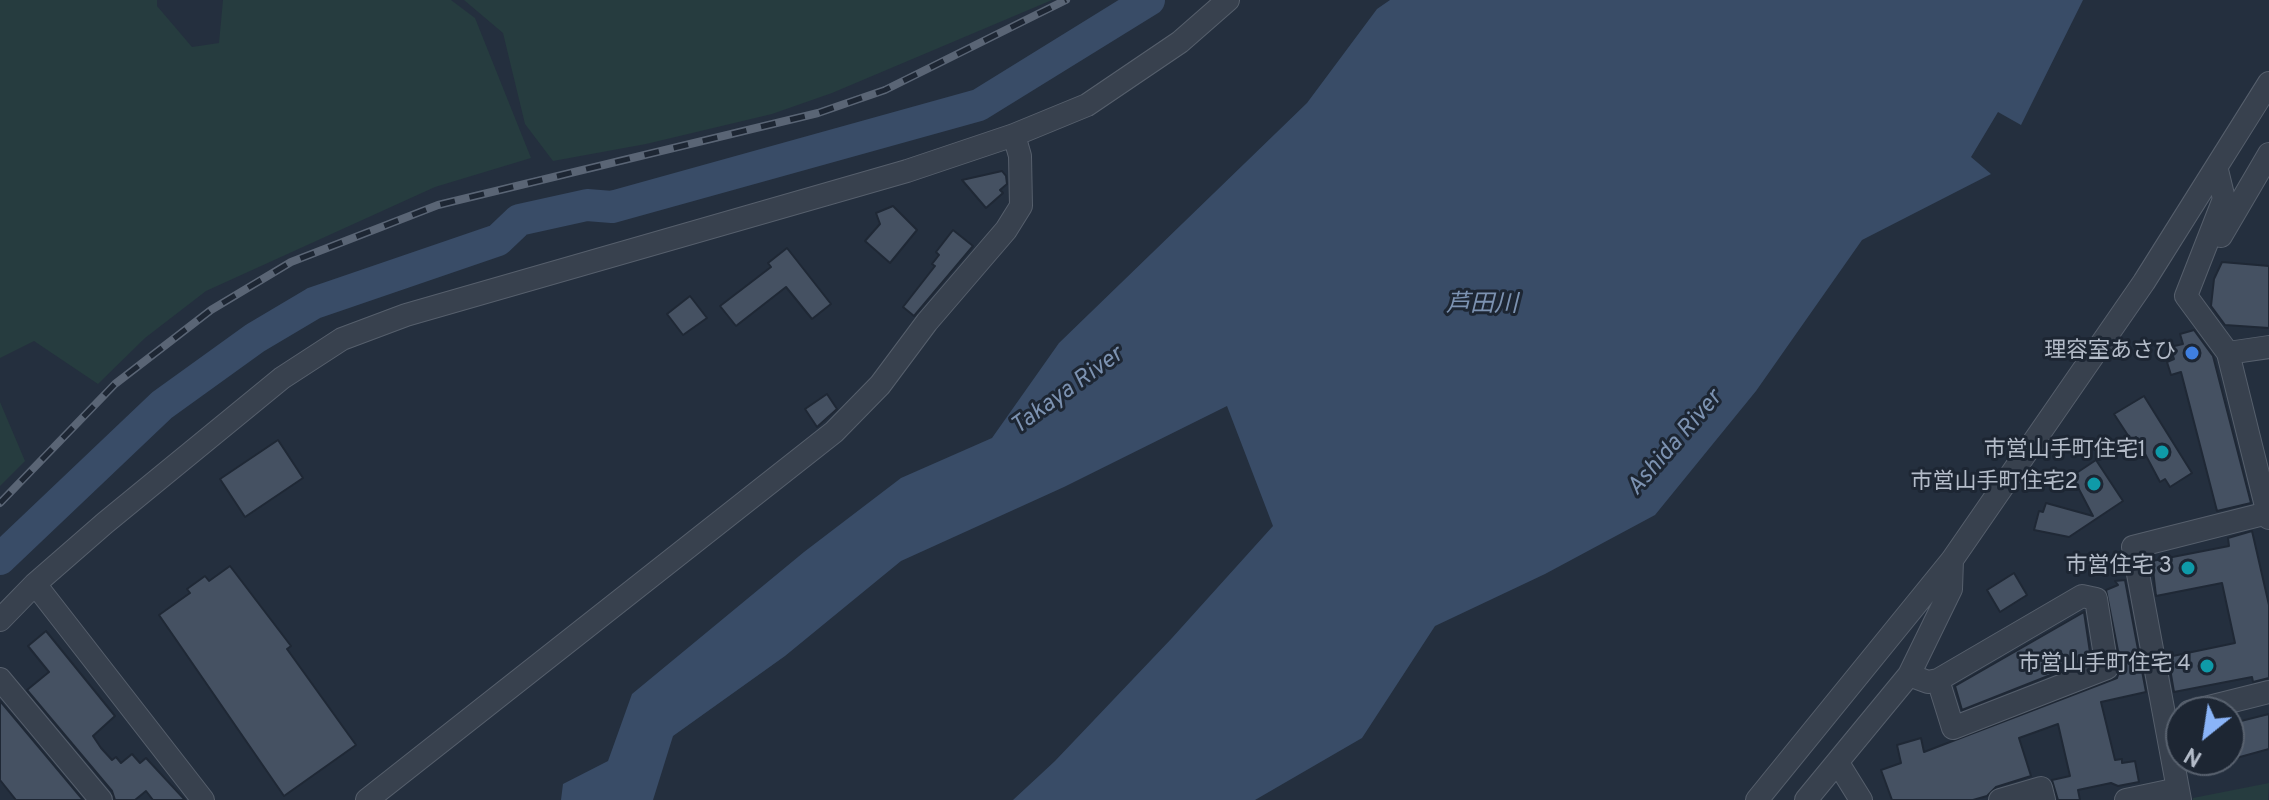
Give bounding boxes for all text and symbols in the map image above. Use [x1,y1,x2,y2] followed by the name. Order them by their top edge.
[1446,292,1518,320] water label: 芦田川
[2044,340,2176,366] place label: 理容室あさひ
[1006,342,1130,442] water label: Takaya River
[2183,344,2201,362] marker: 理容室あさひ
[1622,385,1730,503] water label: Ashida River
[1984,439,2146,465] place label: 市営山手町住宅1
[2153,443,2171,461] marker: 市営山手町住宅1
[1911,471,2078,497] place label: 市営山手町住宅2
[2085,475,2103,493] marker: 市営山手町住宅2
[2066,555,2172,581] place label: 市営住宅 3
[2179,559,2197,577] marker: 市営住宅 3
[2018,653,2191,679] place label: 市営山手町住宅 4
[2198,657,2216,675] marker: 市営山手町住宅 4
[2165,696,2245,776] north arrow
[2180,740,2207,771] text: N

